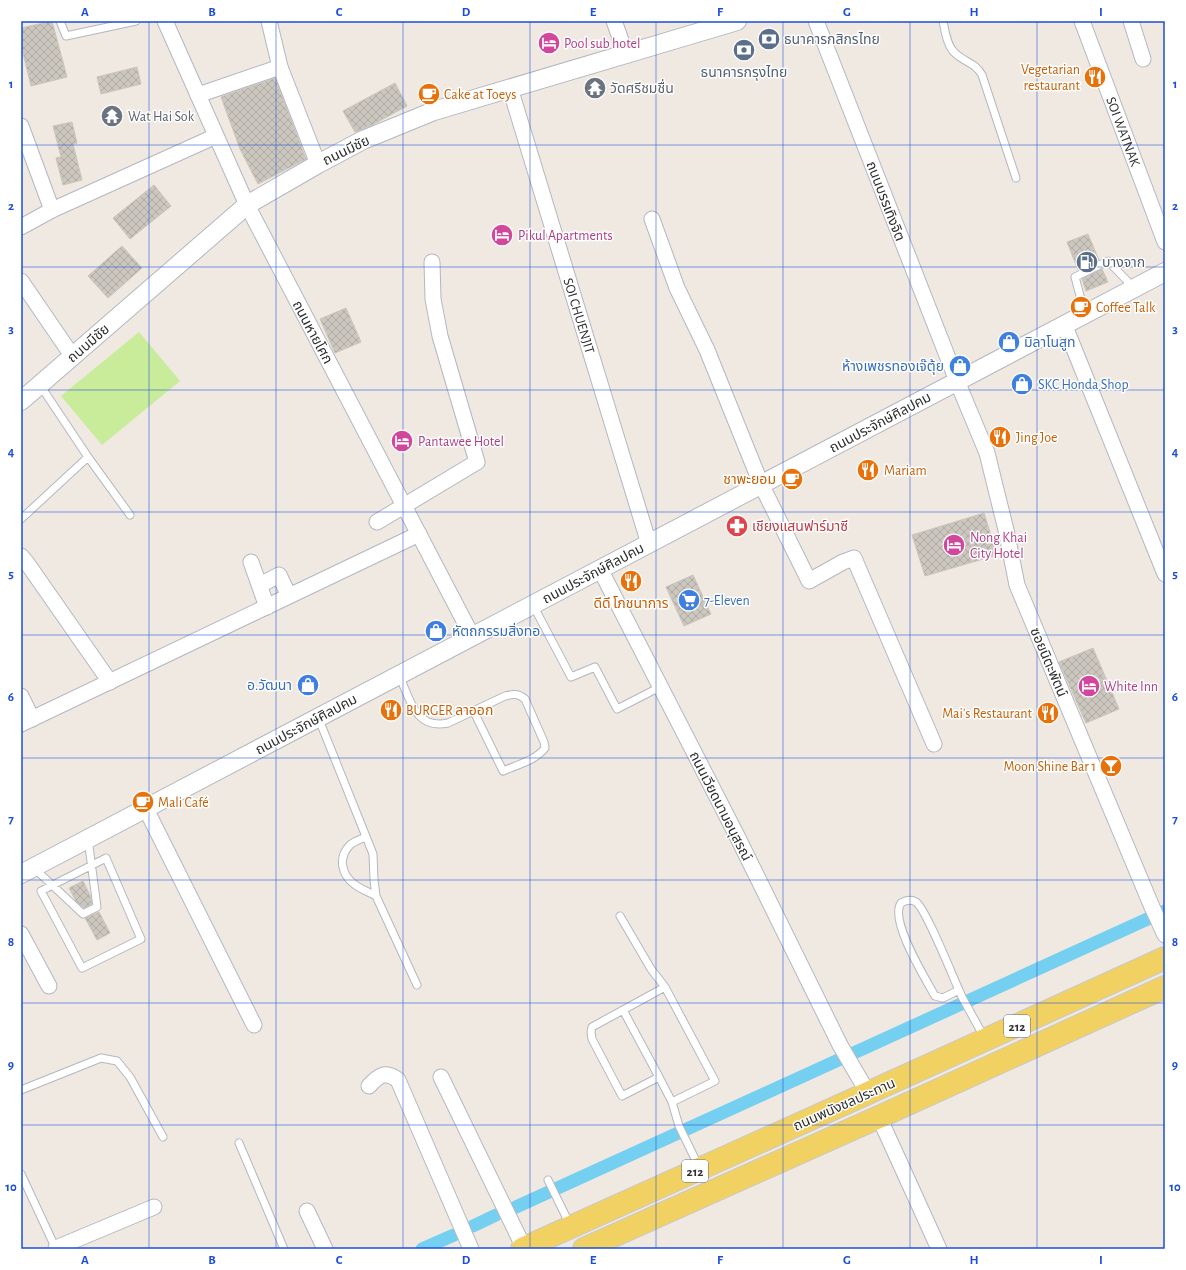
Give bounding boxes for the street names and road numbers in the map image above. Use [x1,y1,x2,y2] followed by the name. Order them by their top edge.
[1103,95,1142,169] street label: SOI WATNAK
[320,133,372,168] street label: ถนนมีชัย
[863,160,907,243] street label: ถนนบรรเทิงจิต
[560,276,597,356] street label: SOI CHUENJIT
[290,298,335,366] street label: ถนนหายโศก
[64,321,112,366] street label: ถนนมีชัย
[827,389,934,456] street label: ถนนประจักษ์ศิลปคม
[540,540,647,607] street label: ถนนประจักษ์ศิลปคม
[1027,625,1070,699] street label: ซอยนิตะพัตน์
[253,691,360,758] street label: ถนนประจักษ์ศิลปคม
[686,749,755,864] street label: ถนนเวียดนามอนุสรณ์
[1004,1015,1030,1037] road number: 212
[791,1075,897,1134] street label: ถนนพนังชลประทาน
[682,1160,708,1182] road number: 212

